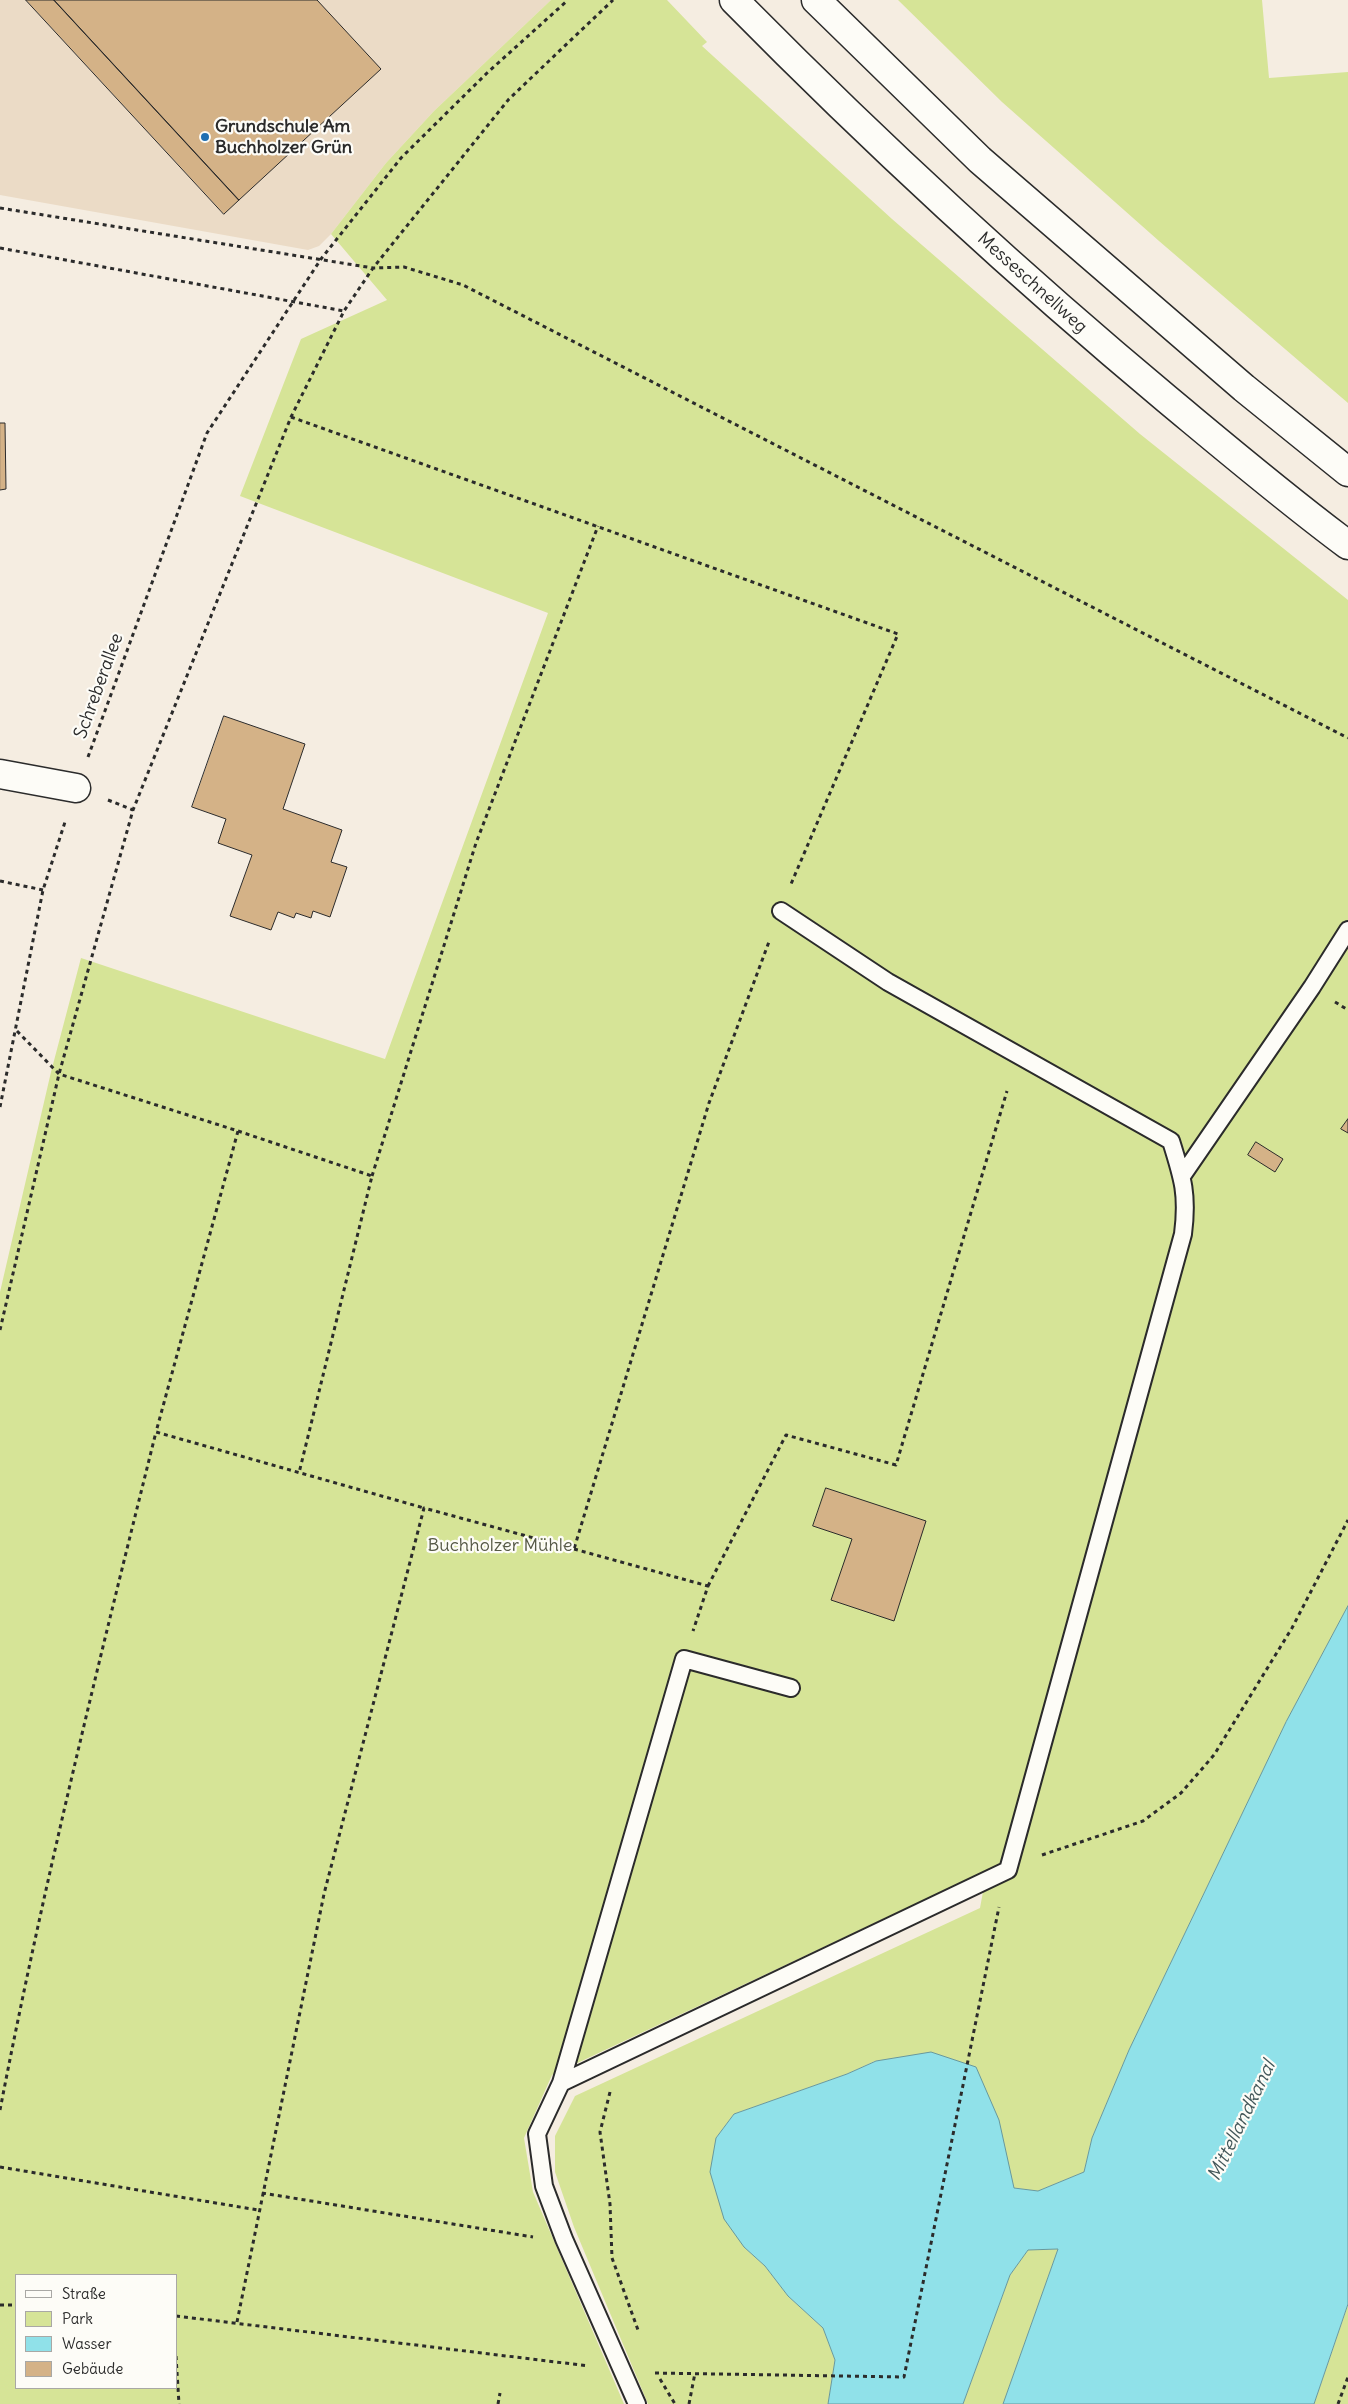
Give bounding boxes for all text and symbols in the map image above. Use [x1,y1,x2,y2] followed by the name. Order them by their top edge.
[215,116,352,158] place label: Grundschule Am Buchholzer Grün
[199,131,211,143] marker: Grundschule Am Buchholzer Grün
[973,228,1091,338] street label: Messeschnellweg
[70,630,128,742] street label: Schreberallee
[427,1535,573,1557] park label: Buchholzer Mühle
[1203,2057,1281,2185] water label: Mittellandkanal
[15,2274,178,2389] legend
[62,2284,106,2303] text: Straße
[62,2309,93,2328] text: Park
[62,2334,112,2353] text: Wasser
[62,2359,123,2378] text: Gebäude

